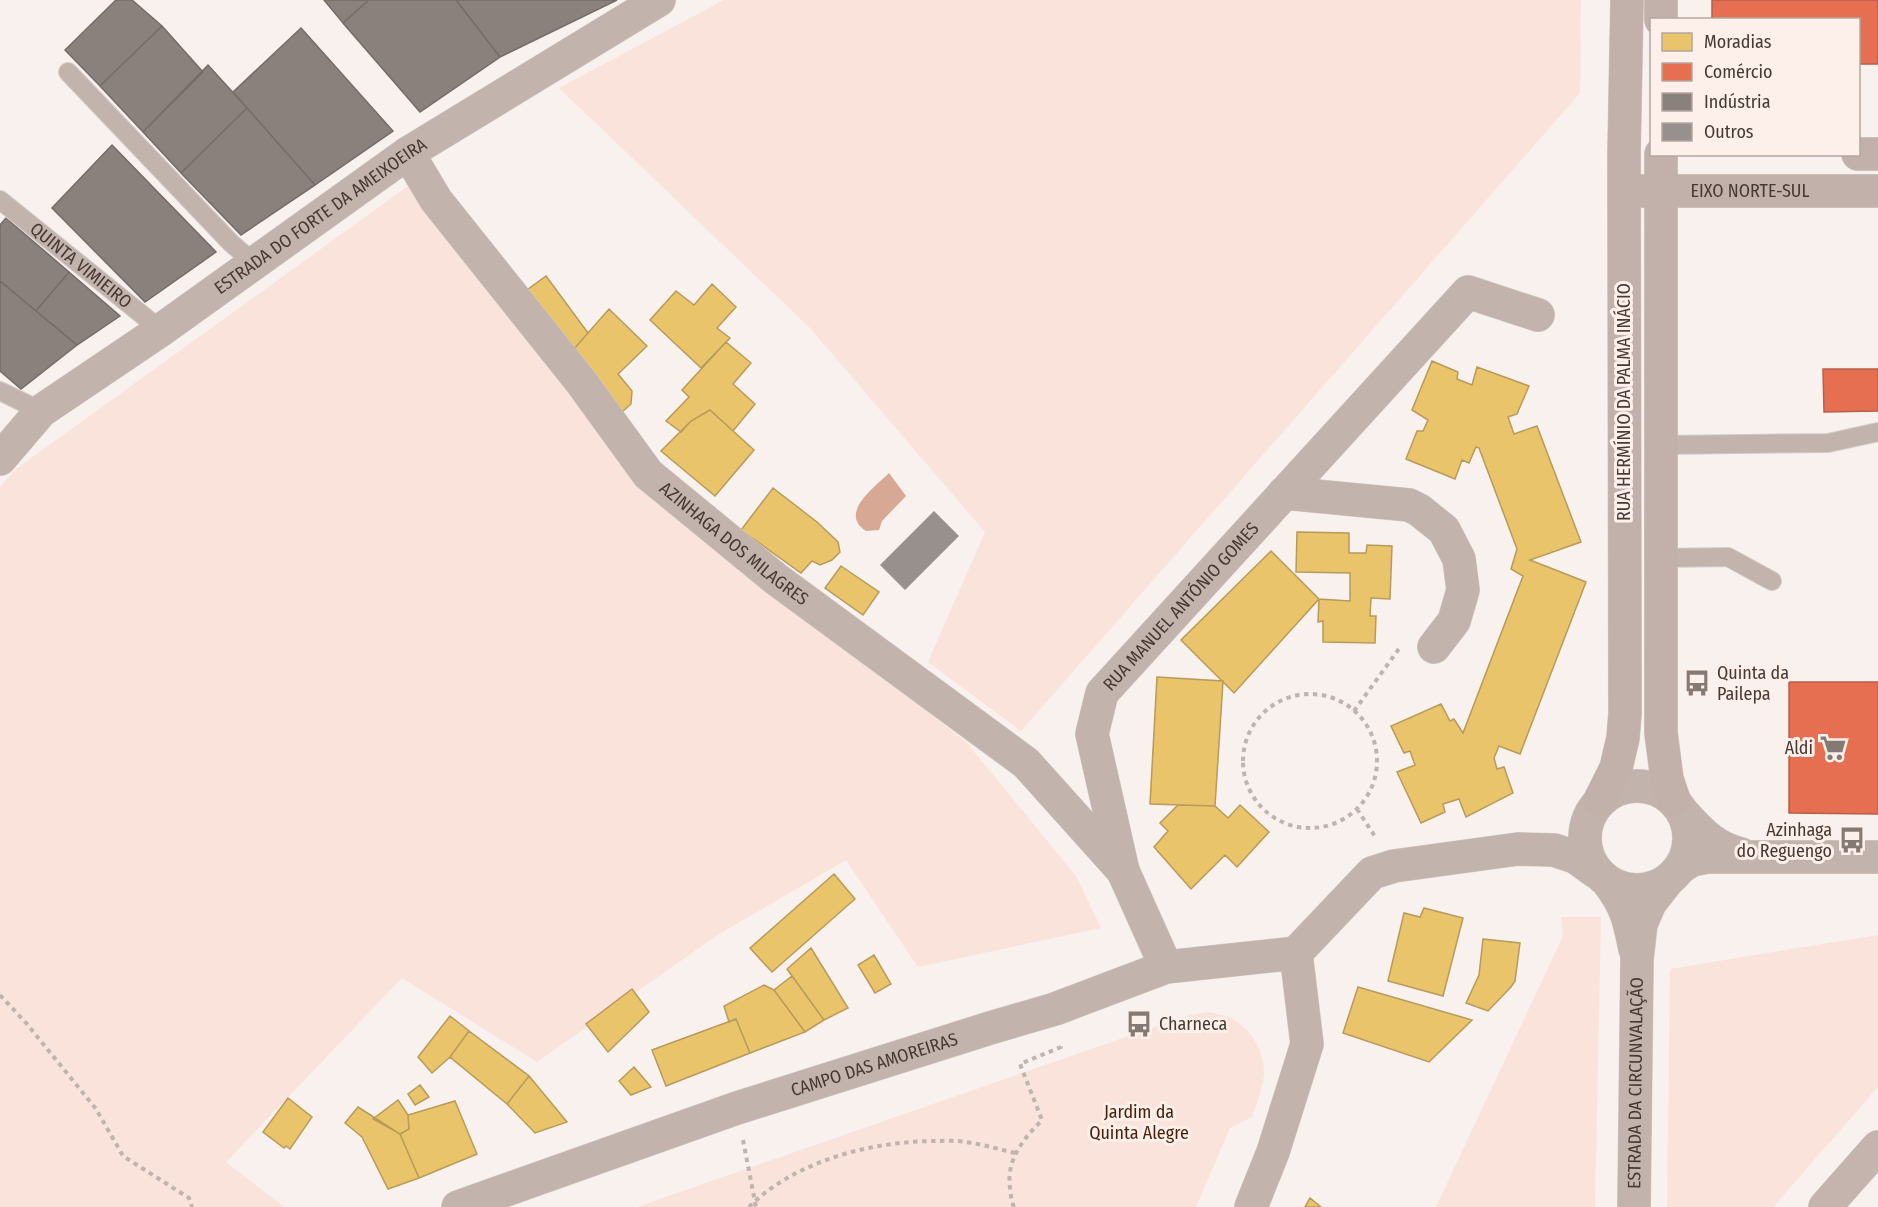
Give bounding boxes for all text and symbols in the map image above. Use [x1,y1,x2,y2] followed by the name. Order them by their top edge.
[1650,18,1860,156] legend
[1704,31,1772,53] text: Moradias
[1704,61,1772,83] text: Comércio
[1704,91,1771,113] text: Indústria
[1704,121,1754,143] text: Outros
[210,133,431,299] street label: ESTRADA DO FORTE DA AMEIXOEIRA
[1691,180,1809,202] street label: EIXO NORTE-SUL
[26,218,136,313] street label: QUINTA VIMIEIRO
[1612,283,1635,521] street label: RUA HERMÍNIO DA PALMA INÁCIO
[655,477,813,610] street label: AZINHAGA DOS MILAGRES
[1099,518,1263,695] street label: RUA MANUEL ANTÓNIO GOMES
[1717,662,1789,705] place label: Quinta da Pailepa
[1682,668,1712,698] bus stop icon: Quinta da Pailepa
[1818,733,1848,763] supermarket icon: Aldi
[1785,737,1813,759] place label: Aldi
[1737,819,1832,862] place label: Azinhaga do Reguengo
[1837,825,1867,855] bus stop icon: Azinhaga do Reguengo
[1623,977,1648,1189] street label: ESTRADA DA CIRCUNVALAÇÃO
[1124,1009,1154,1039] bus stop icon: Charneca
[1159,1013,1227,1035] place label: Charneca
[788,1028,961,1101] street label: CAMPO DAS AMOREIRAS
[1089,1101,1189,1144] park label: Jardim da Quinta Alegre

